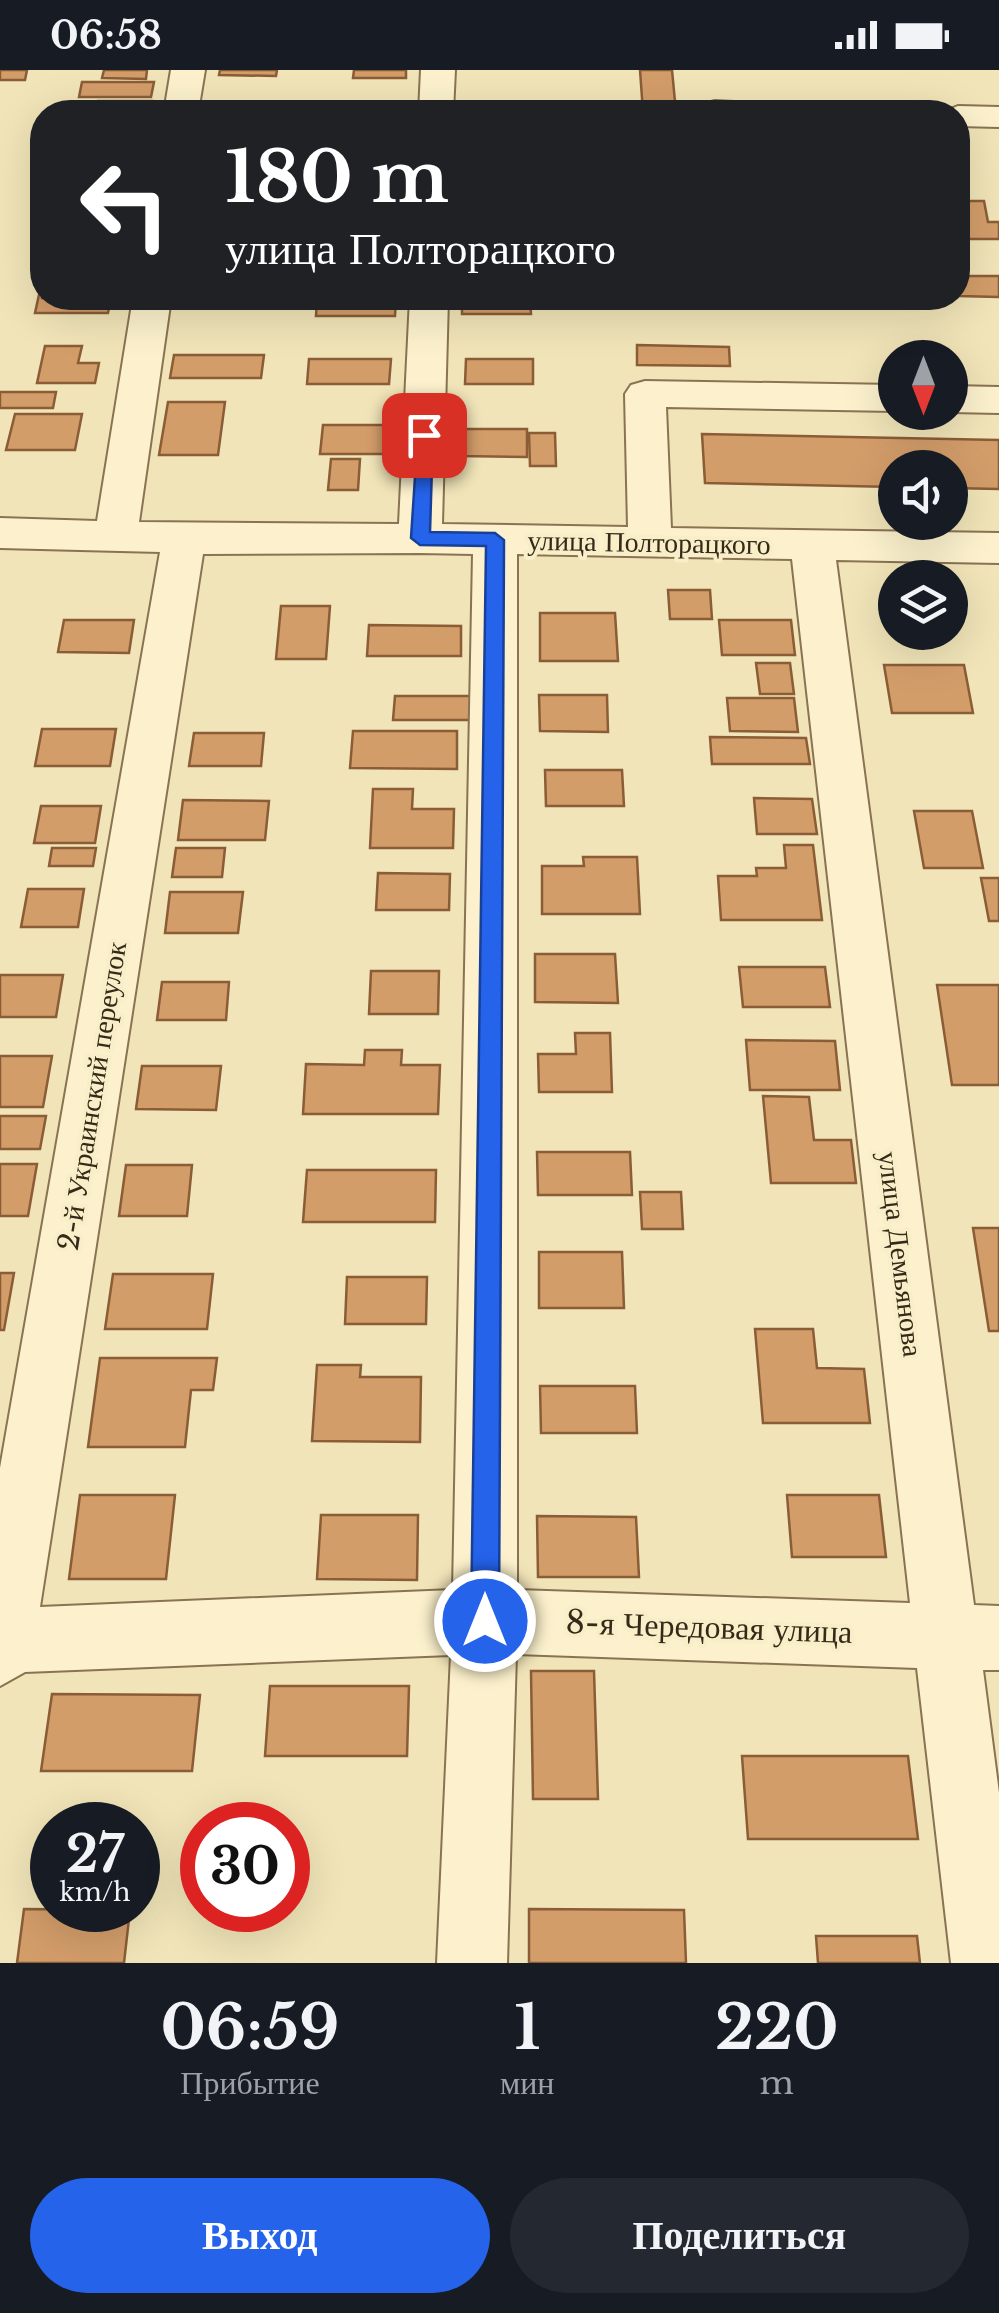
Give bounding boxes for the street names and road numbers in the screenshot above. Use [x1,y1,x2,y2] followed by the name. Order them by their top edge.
[527,523,771,562] street label: улица Полторацкого
[51,939,134,1253] street label: 2-й Украинский переулок
[871,1149,931,1359] street label: улица Демьянова
[565,1602,853,1652] street label: 8-я Чередовая улица

